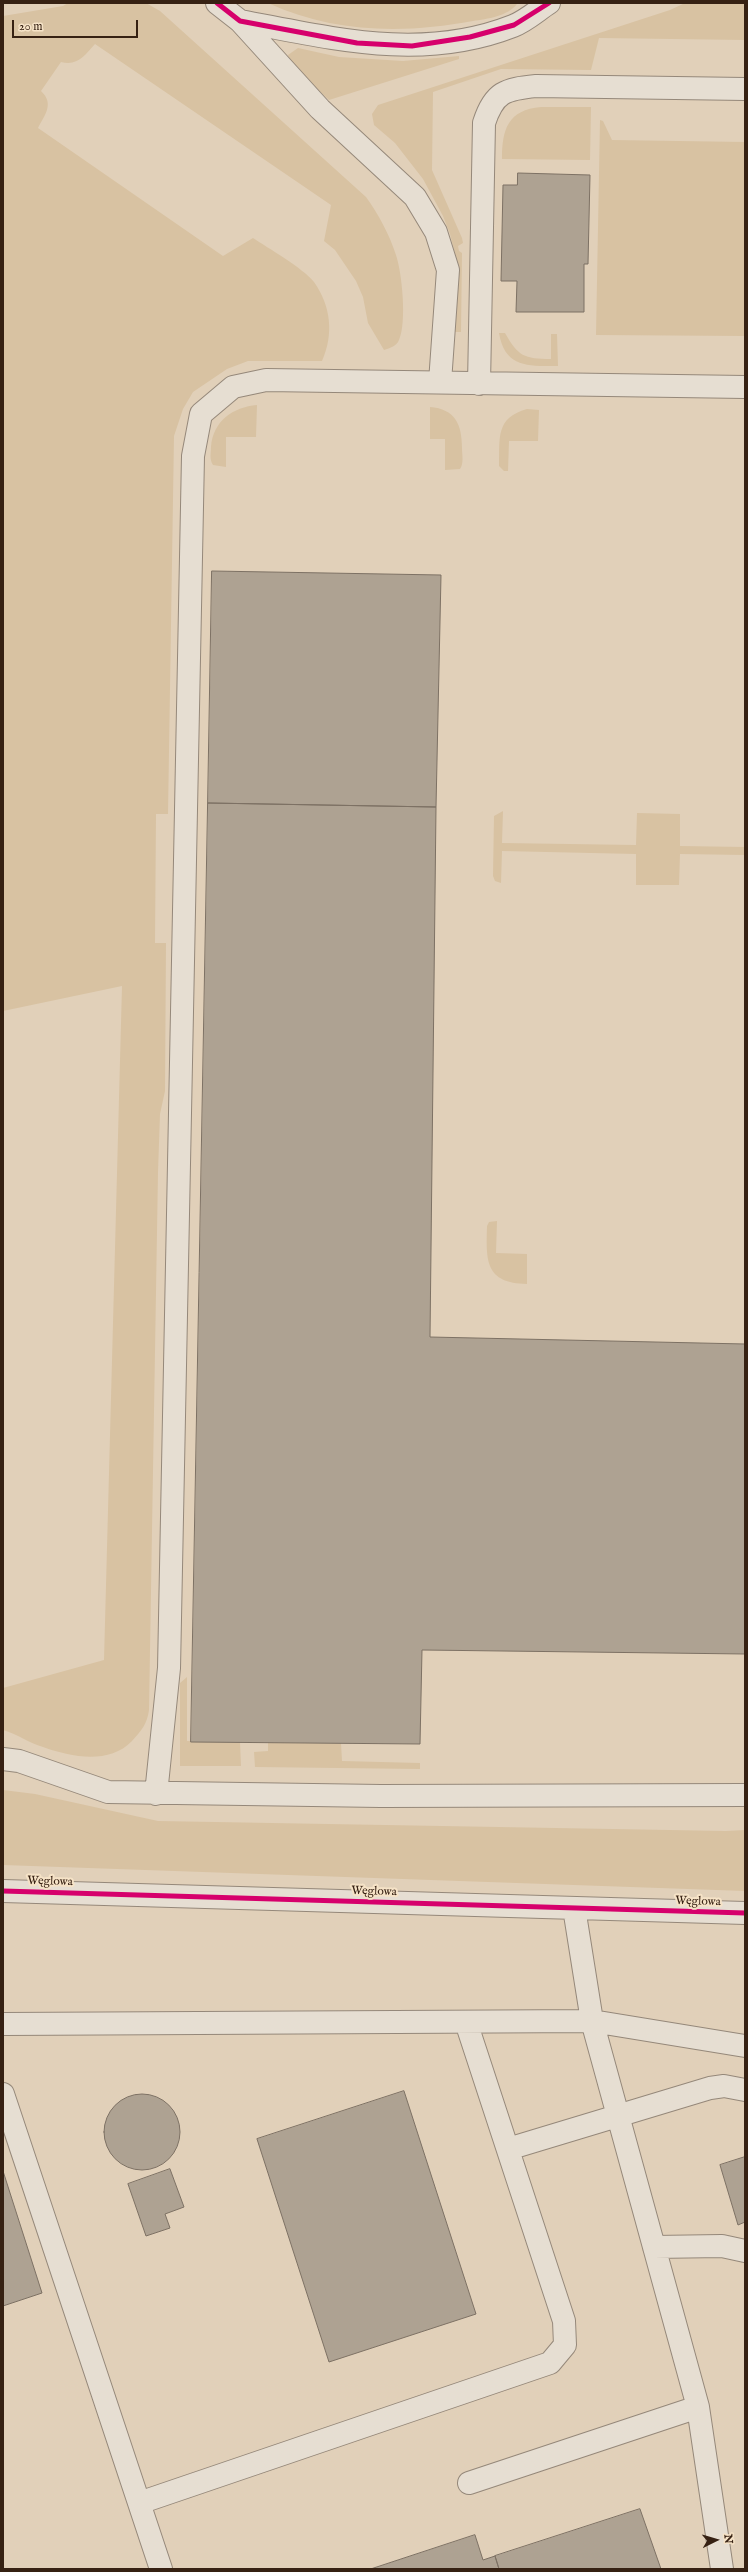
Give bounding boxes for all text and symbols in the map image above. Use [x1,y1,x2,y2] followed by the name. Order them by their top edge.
[14,12,140,38] scale bar
[19,19,42,34] text: 20 m
[27,1874,73,1890] street label: Węglowa
[351,1884,397,1900] street label: Węglowa
[675,1894,721,1910] street label: Węglowa
[696,2520,736,2560] north arrow
[721,2534,735,2544] text: N

